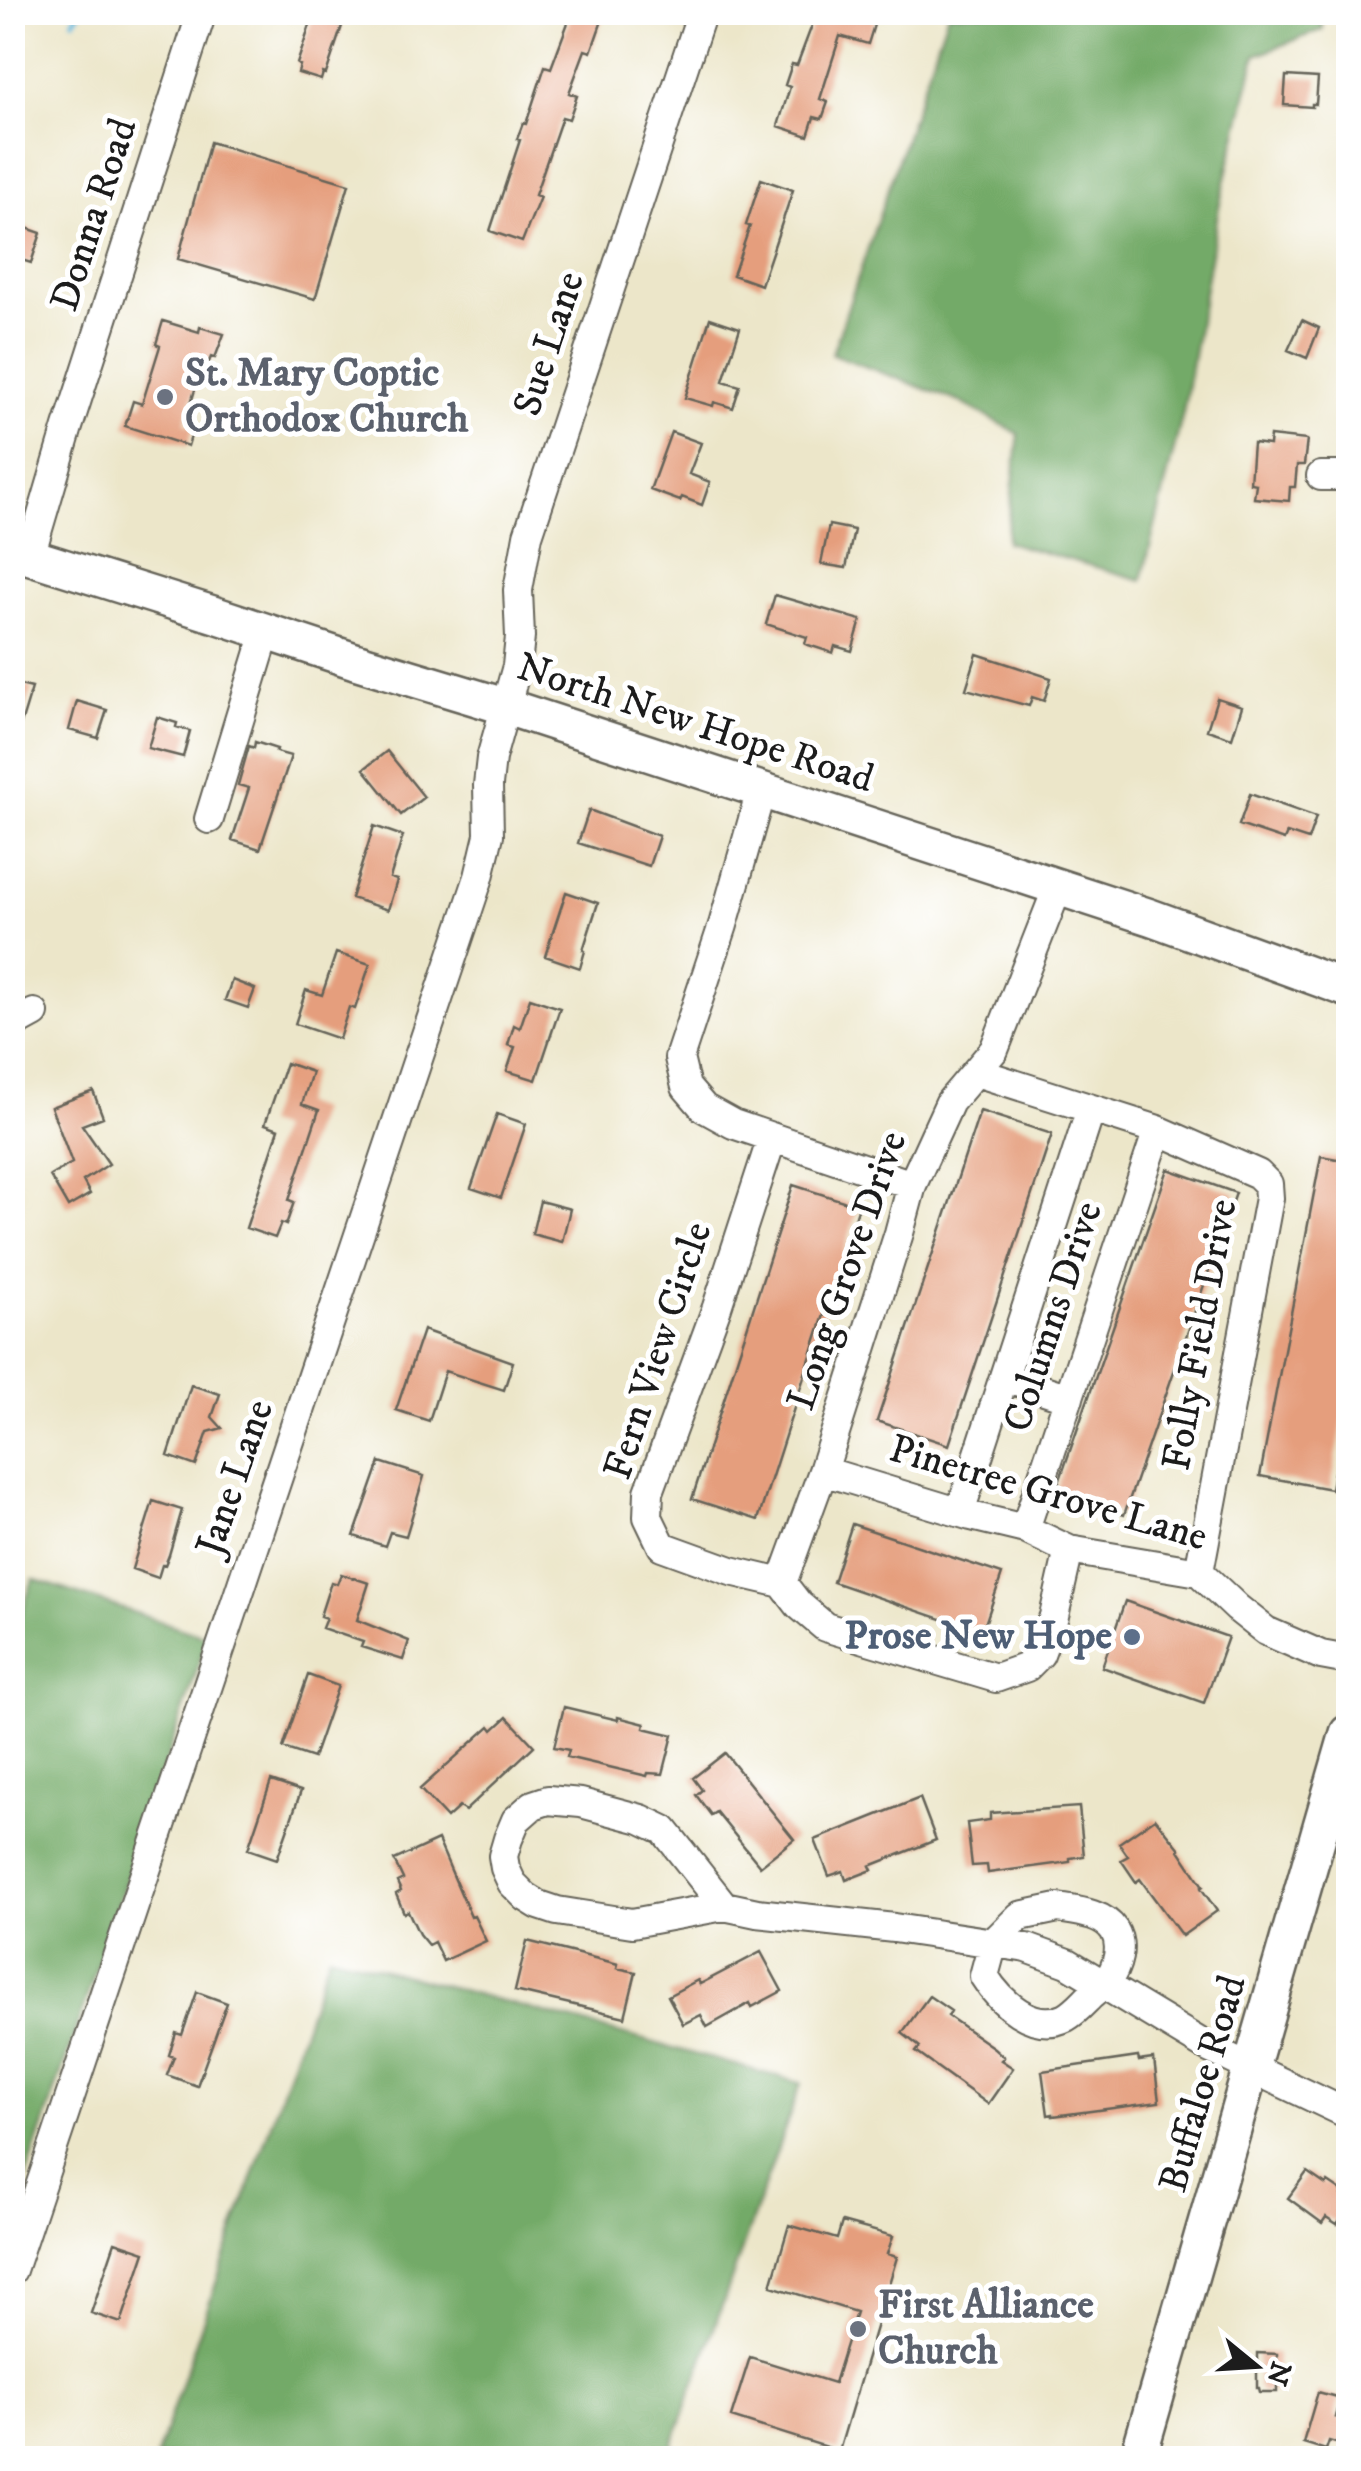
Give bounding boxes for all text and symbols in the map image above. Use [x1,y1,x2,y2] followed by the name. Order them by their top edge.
[40,112,150,318] street label: Donna Road
[503,266,597,422] street label: Sue Lane
[185,349,470,445] place label: St. Mary Coptic Orthodox Church
[154,386,176,408] marker: St. Mary Coptic Orthodox Church
[510,643,880,805] street label: North New Hope Road
[777,1125,919,1417] street label: Long Grove Drive
[1153,1195,1249,1475] street label: Folly Field Drive
[993,1196,1115,1438] street label: Columns Drive
[594,1216,724,1486] street label: Fern View Circle
[185,1394,286,1566] street label: Jane Lane
[883,1425,1213,1563] street label: Pinetree Grove Lane
[844,1612,1112,1662] place label: Prose New Hope
[1121,1626,1143,1648] marker: Prose New Hope
[1149,1970,1259,2198] street label: Buffaloe Road
[878,2281,1094,2377] place label: First Alliance Church
[1206,2316,1306,2416] north arrow
[847,2318,869,2340] marker: First Alliance Church
[1258,2357,1299,2390] text: N

